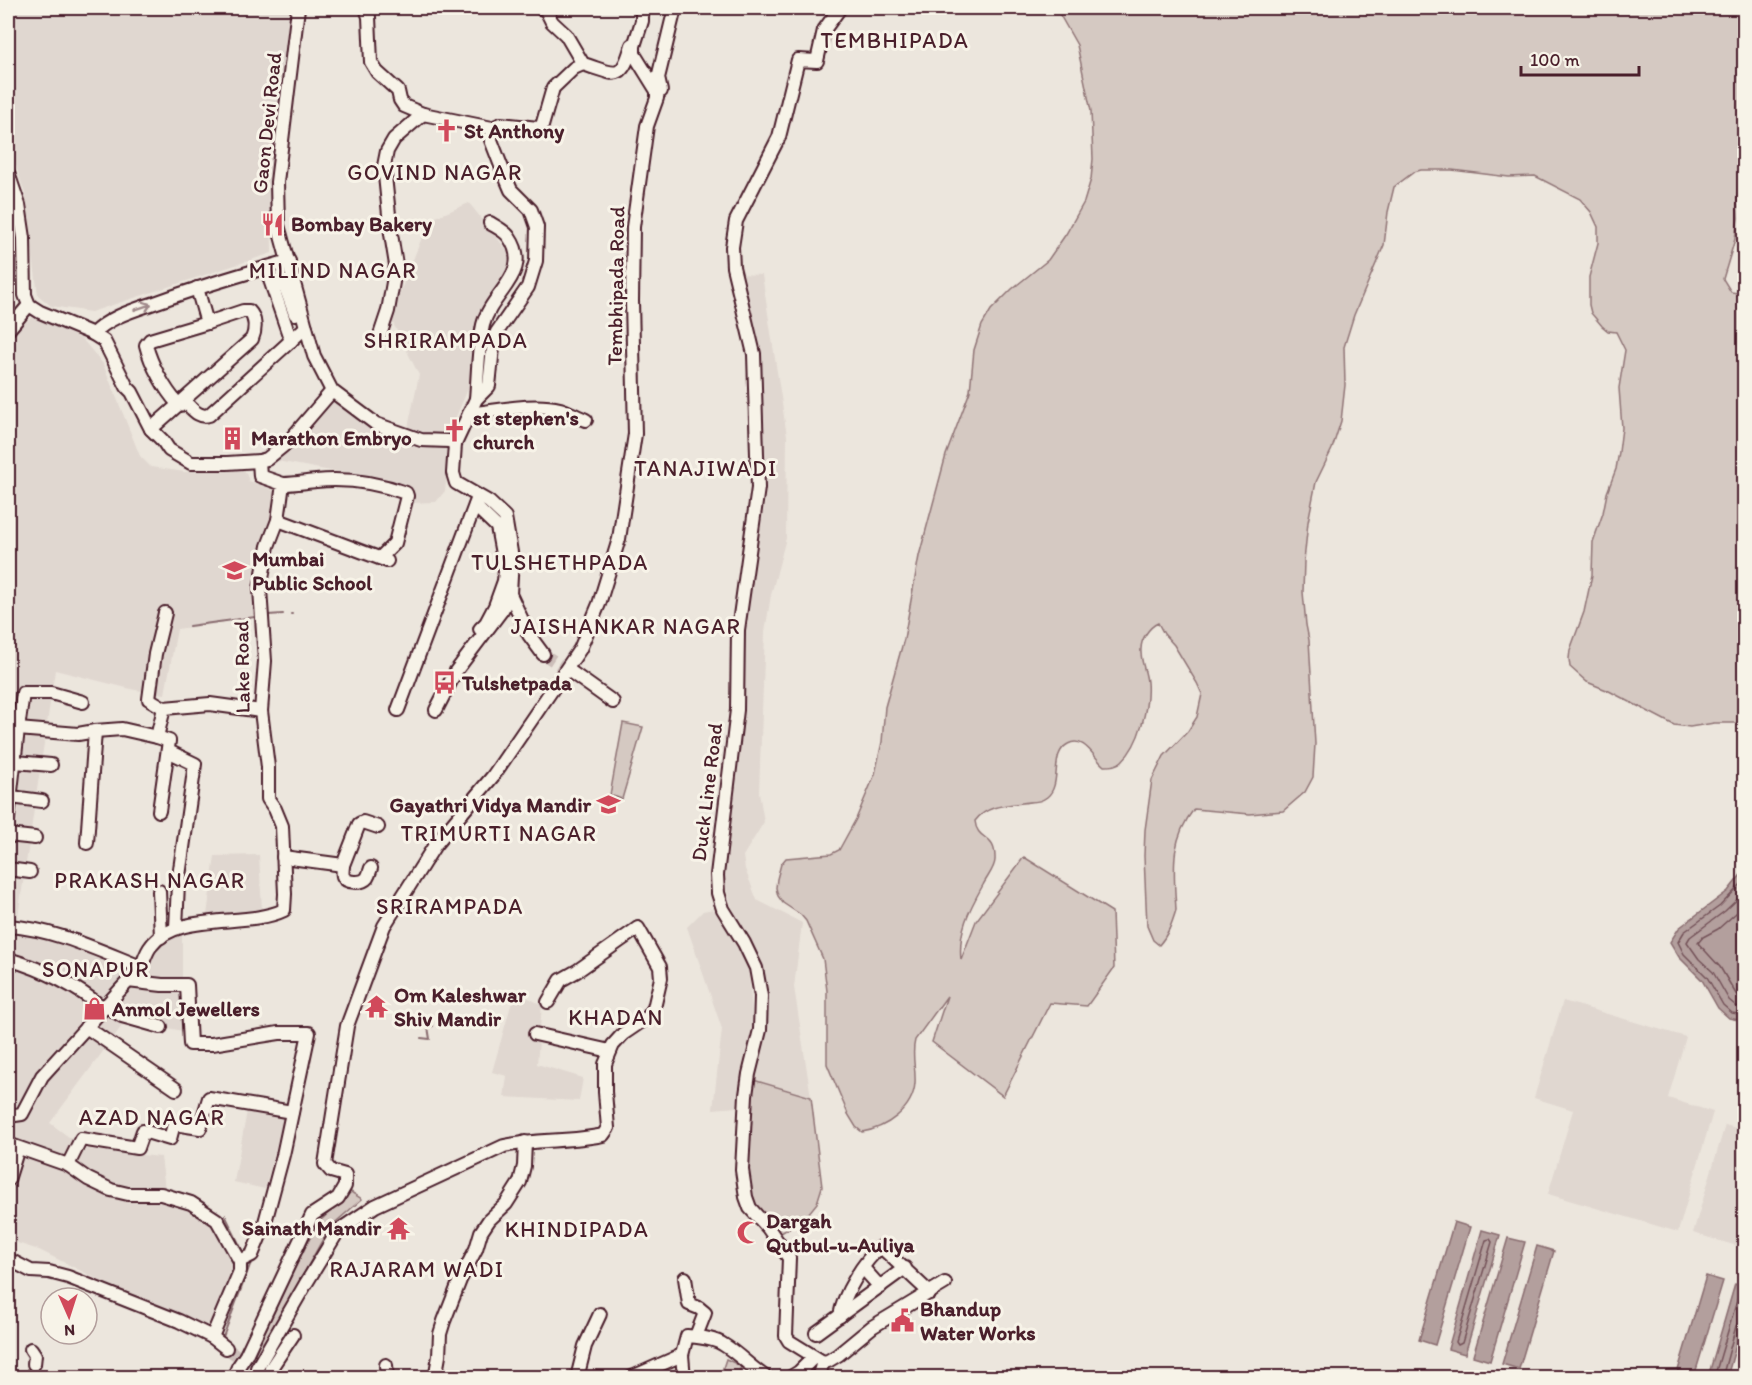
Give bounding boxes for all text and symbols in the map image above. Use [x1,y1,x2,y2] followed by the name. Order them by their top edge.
[821,27,969,54] district label: TEMBHIPADA
[1521,39,1640,77] scale bar
[1530,49,1580,71] text: 100 m
[247,51,286,195] street label: Gaon Devi Road
[433,118,459,144] church icon: St Anthony
[464,118,565,144] place label: St Anthony
[347,159,523,186] district label: GOVIND NAGAR
[602,205,629,366] street label: Tembhipada Road
[260,211,286,237] restaurant icon: Bombay Bakery
[291,211,433,237] place label: Bombay Bakery
[249,257,417,284] district label: MILIND NAGAR
[133,301,151,312] one-way arrow
[364,327,528,354] district label: SHRIRAMPADA
[473,405,579,454] place label: st stephen's church
[442,417,468,443] church icon: st stephen's church
[220,425,246,451] building icon: Marathon Embryo
[251,425,412,451] place label: Marathon Embryo
[634,455,778,482] district label: TANAJIWADI
[252,546,373,595] place label: Mumbai Public School
[471,549,649,576] district label: TULSHETHPADA
[221,558,247,584] school or university icon: Mumbai Public School
[511,613,741,640] district label: JAISHANKAR NAGAR
[228,620,255,714] street label: Lake Road
[431,670,457,696] bus stop icon: Tulshetpada
[461,670,573,696] place label: Tulshetpada
[686,721,727,863] street label: Duck Line Road
[390,792,592,818] place label: Gayathri Vidya Mandir
[596,792,622,818] school or university icon: Gayathri Vidya Mandir
[401,820,597,847] district label: TRIMURTI NAGAR
[54,867,246,894] district label: PRAKASH NAGAR
[376,893,524,920] district label: SRIRAMPADA
[42,956,150,983] district label: SONAPUR
[394,982,527,1031] place label: Om Kaleshwar Shiv Mandir
[363,994,389,1020] temple icon: Om Kaleshwar Shiv Mandir
[81,996,107,1022] shop icon: Anmol Jewellers
[111,996,260,1021] place label: Anmol Jewellers
[568,1004,664,1031] district label: KHADAN
[79,1104,225,1131] district label: AZAD NAGAR
[766,1208,916,1258] place label: Dargah Qutbul-u-Auliya
[242,1215,382,1240] place label: Sainath Mandir
[386,1215,412,1241] temple icon: Sainath Mandir
[505,1216,649,1243] district label: KHINDIPADA
[735,1220,761,1246] mosque icon: Dargah Qutbul-u-Auliya
[330,1256,504,1283] district label: RAJARAM WADI
[39,1286,99,1346] north arrow
[920,1296,1036,1345] place label: Bhandup Water Works
[889,1308,915,1334] public building icon: Bhandup Water Works
[64,1321,76,1340] text: N

